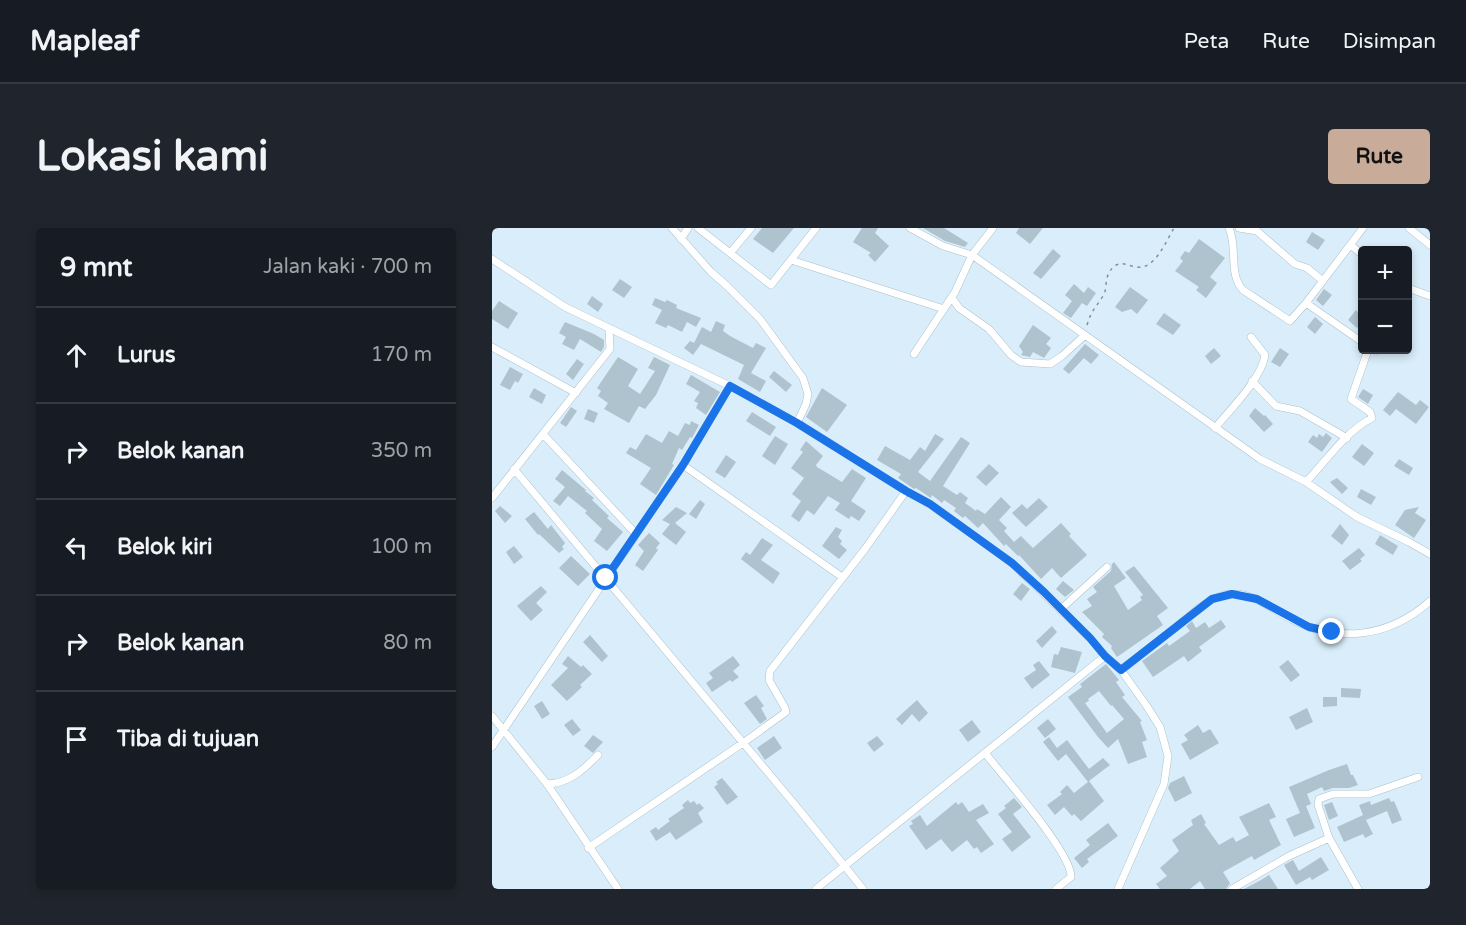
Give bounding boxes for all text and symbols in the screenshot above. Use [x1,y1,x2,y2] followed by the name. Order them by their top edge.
[30,24,139,58] text: Mapleaf
[1184,29,1229,54] text: Peta
[1262,29,1310,54] text: Rute
[1343,29,1436,54] text: Disimpan
[1328,129,1430,184] button: Rute
[36,131,268,182] text: Lokasi kami
[1358,246,1412,354] map controls
[1358,246,1412,300] button: +
[60,252,132,283] text: 9 mnt
[263,255,432,279] text: Jalan kaki · 700 m
[1358,300,1412,354] button: −
[60,339,93,372] icon: ahead
[117,342,175,368] text: Lurus
[371,343,432,367] text: 170 m
[60,435,93,468] icon: right
[117,438,244,464] text: Belok kanan
[371,439,432,463] text: 350 m
[60,531,93,564] icon: left
[117,534,213,560] text: Belok kiri
[371,535,432,559] text: 100 m
[592,564,618,590] route start
[1318,618,1344,644] route end
[60,627,93,660] icon: right
[117,630,244,656] text: Belok kanan
[383,631,432,655] text: 80 m
[60,723,93,756] icon: arrive
[117,726,259,752] text: Tiba di tujuan

